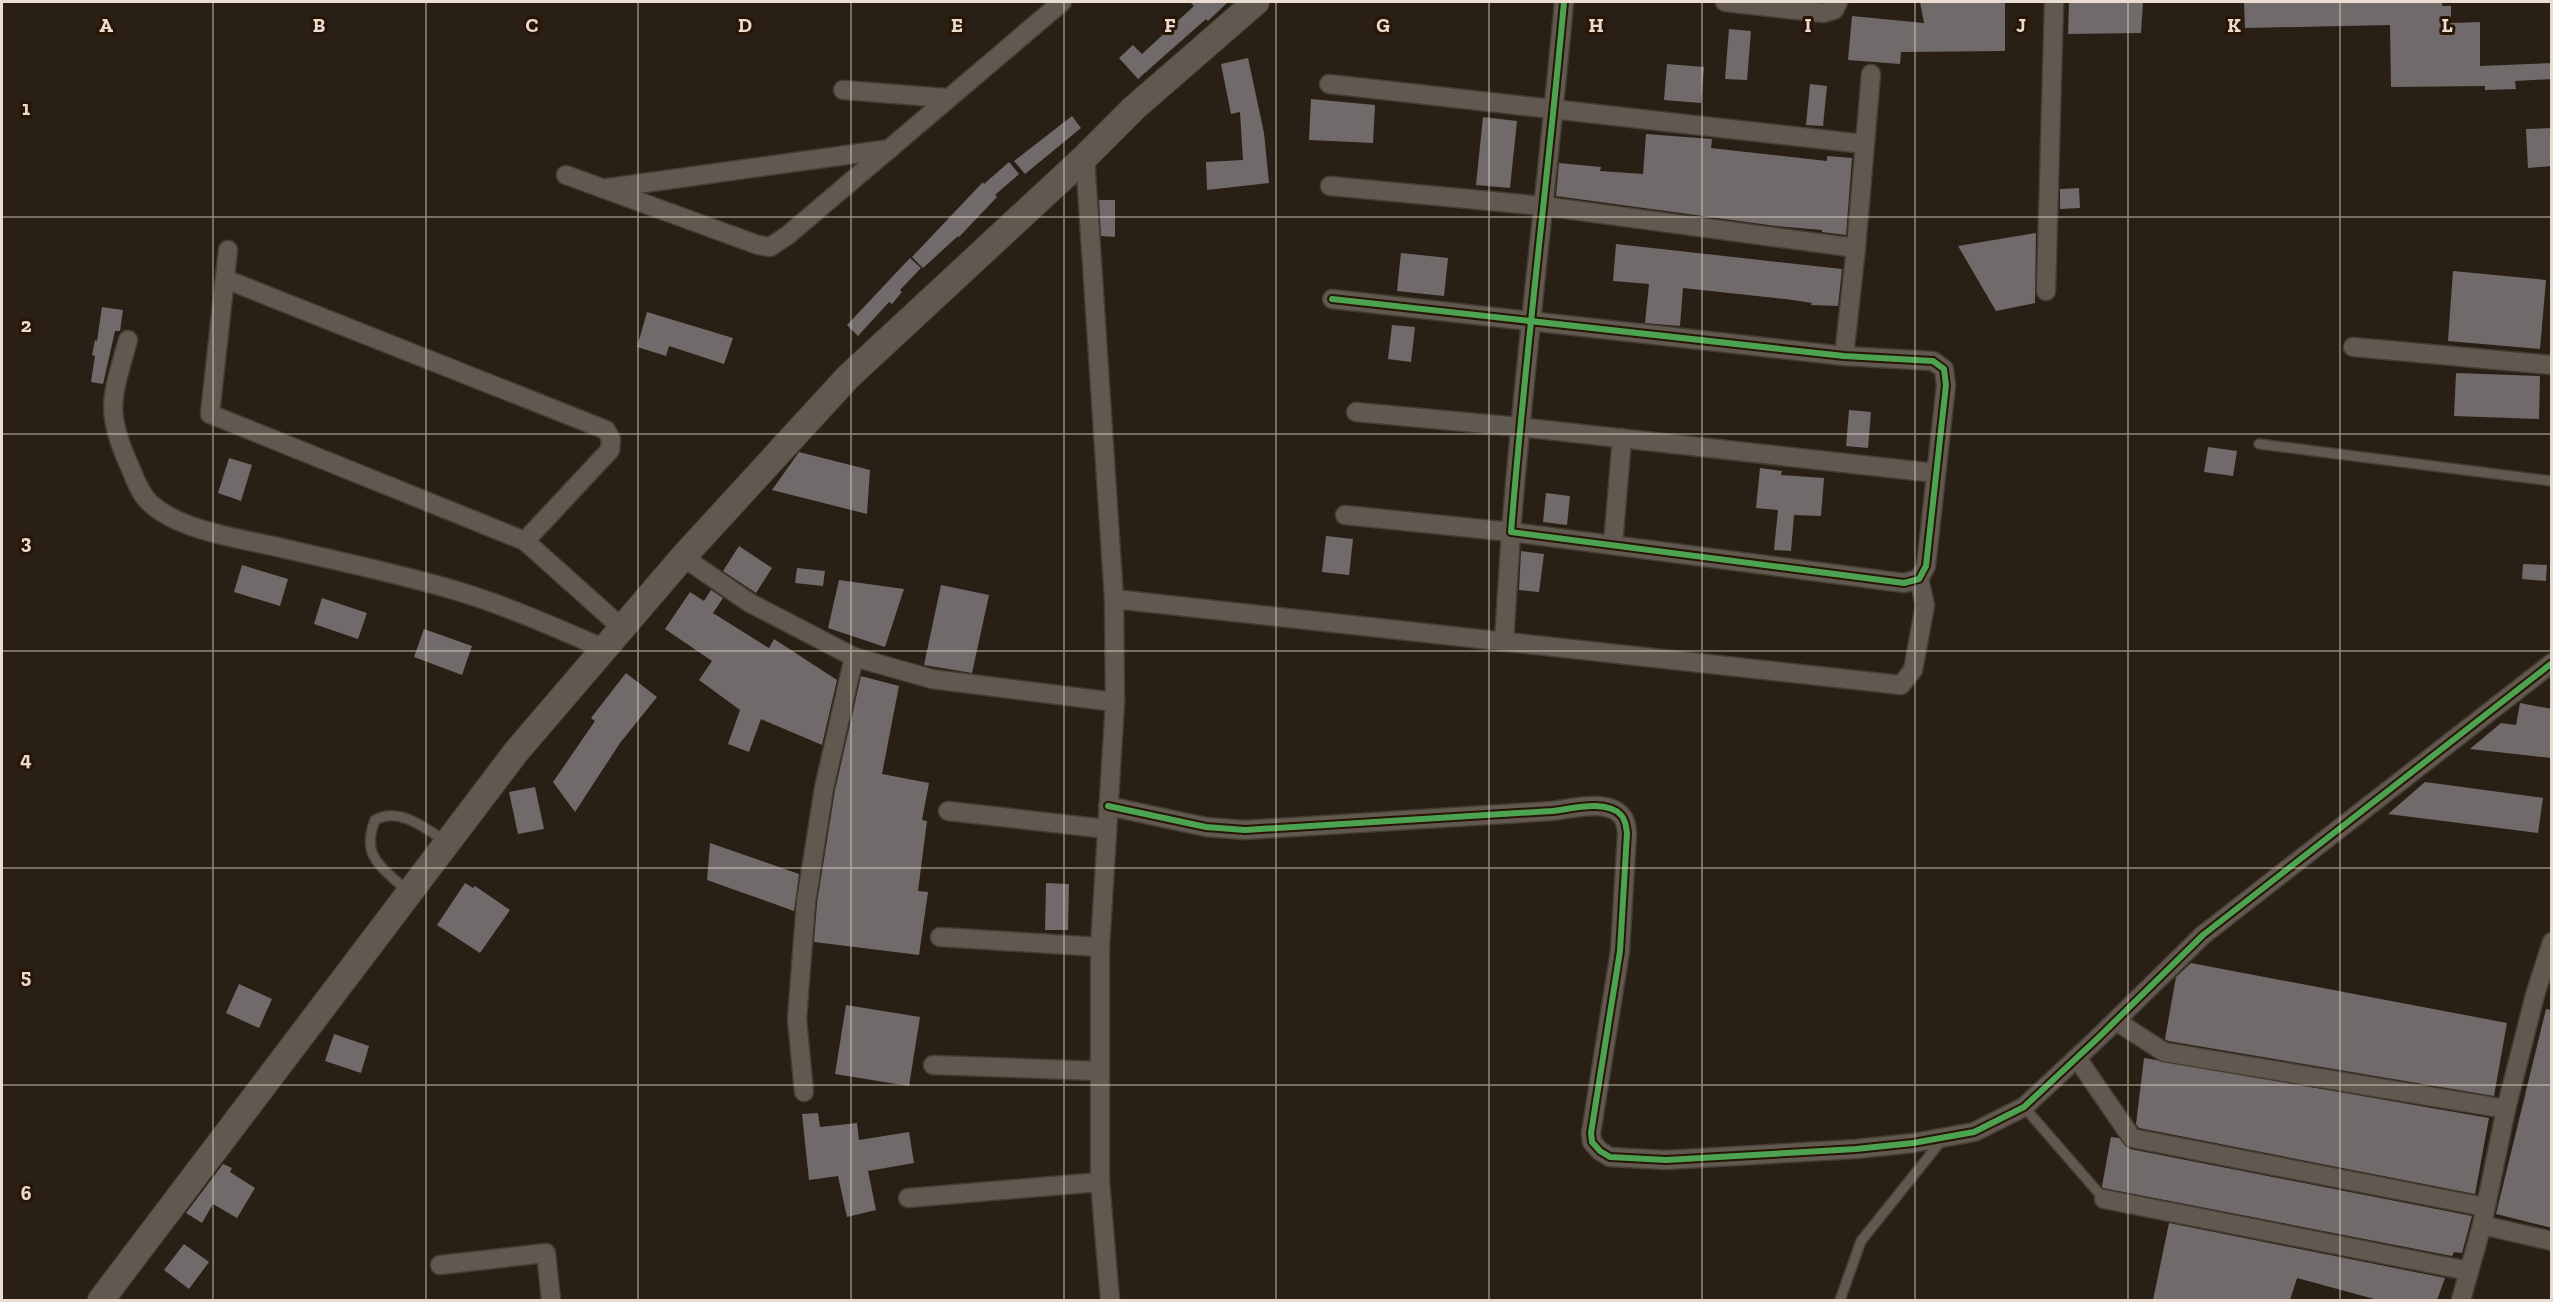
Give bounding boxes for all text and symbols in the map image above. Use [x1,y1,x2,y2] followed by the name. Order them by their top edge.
[99,13,113,37] text: A
[313,13,325,37] text: B
[526,13,539,37] text: C
[738,13,752,37] text: D
[951,13,963,37] text: E
[1164,13,1176,37] text: F
[1376,13,1390,37] text: G
[1588,13,1604,37] text: H
[1804,13,1812,37] text: I
[2016,13,2026,37] text: J
[2227,13,2241,37] text: K
[2441,13,2453,37] text: L
[22,96,30,120] text: 1
[21,313,32,337] text: 2
[21,530,32,554] text: 3
[20,747,32,771] text: 4
[21,964,31,988] text: 5
[21,1181,32,1205] text: 6

